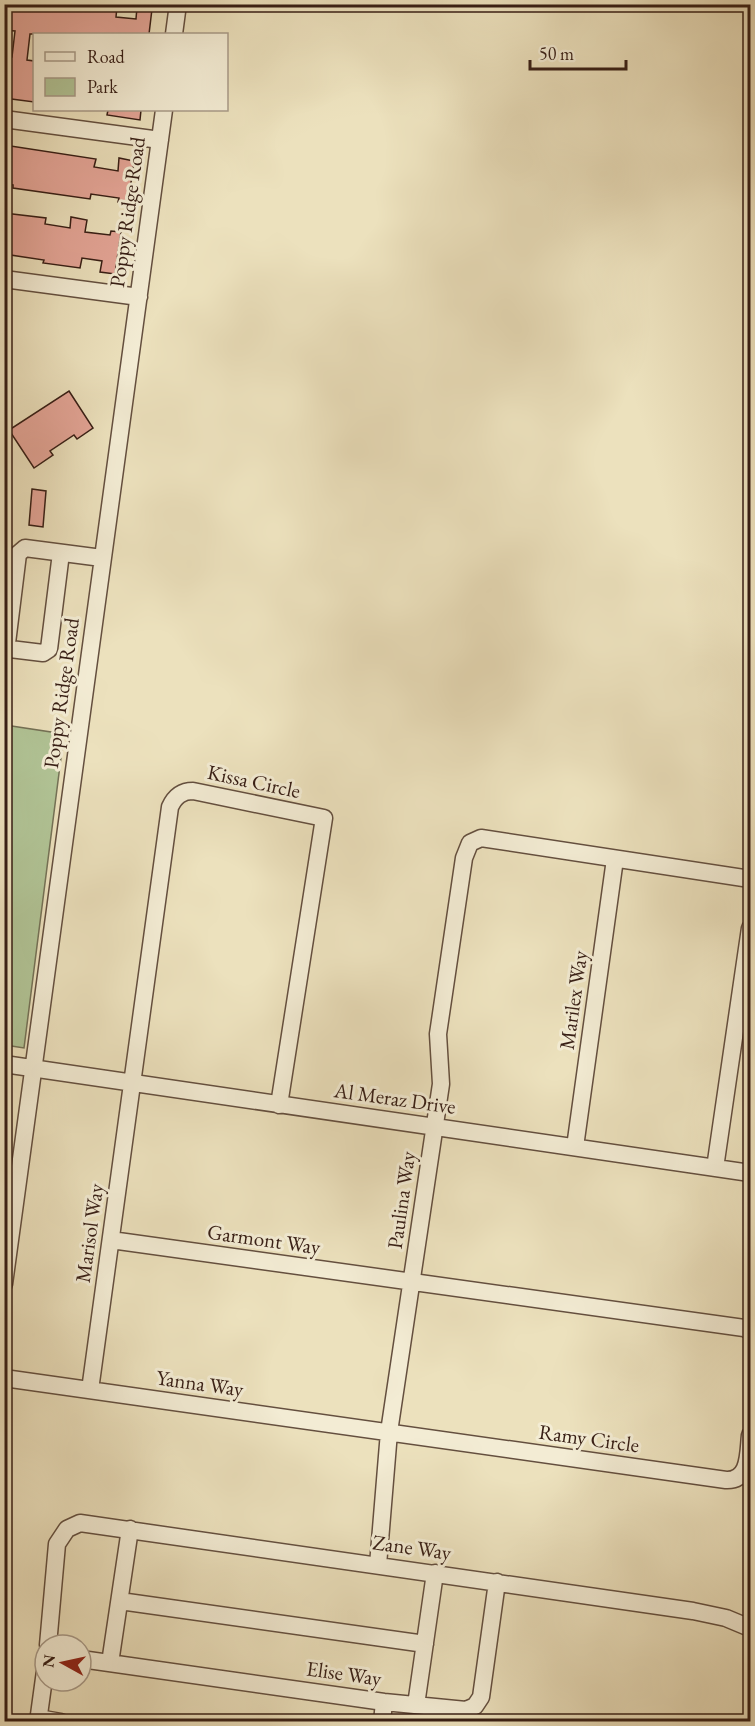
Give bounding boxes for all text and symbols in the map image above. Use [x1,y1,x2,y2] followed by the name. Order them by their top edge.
[33,33,228,111] legend
[530,33,626,71] scale bar
[539,42,574,65] text: 50 m
[87,45,126,68] text: Road
[87,75,118,98] text: Park
[103,135,151,289] street label: Poppy Ridge Road
[37,616,85,770] street label: Poppy Ridge Road
[205,758,303,804] street label: Kissa Circle
[553,948,593,1051] street label: Marilex Way
[332,1076,457,1120] street label: Al Meraz Drive
[381,1149,421,1251] street label: Paulina Way
[69,1181,109,1284] street label: Marisol Way
[206,1218,323,1260] street label: Garmont Way
[155,1364,246,1403] street label: Yanna Way
[537,1418,641,1458] street label: Ramy Circle
[371,1528,454,1566] street label: Zane Way
[33,1633,93,1693] north arrow
[37,1653,60,1669] text: N
[305,1654,384,1692] street label: Elise Way

